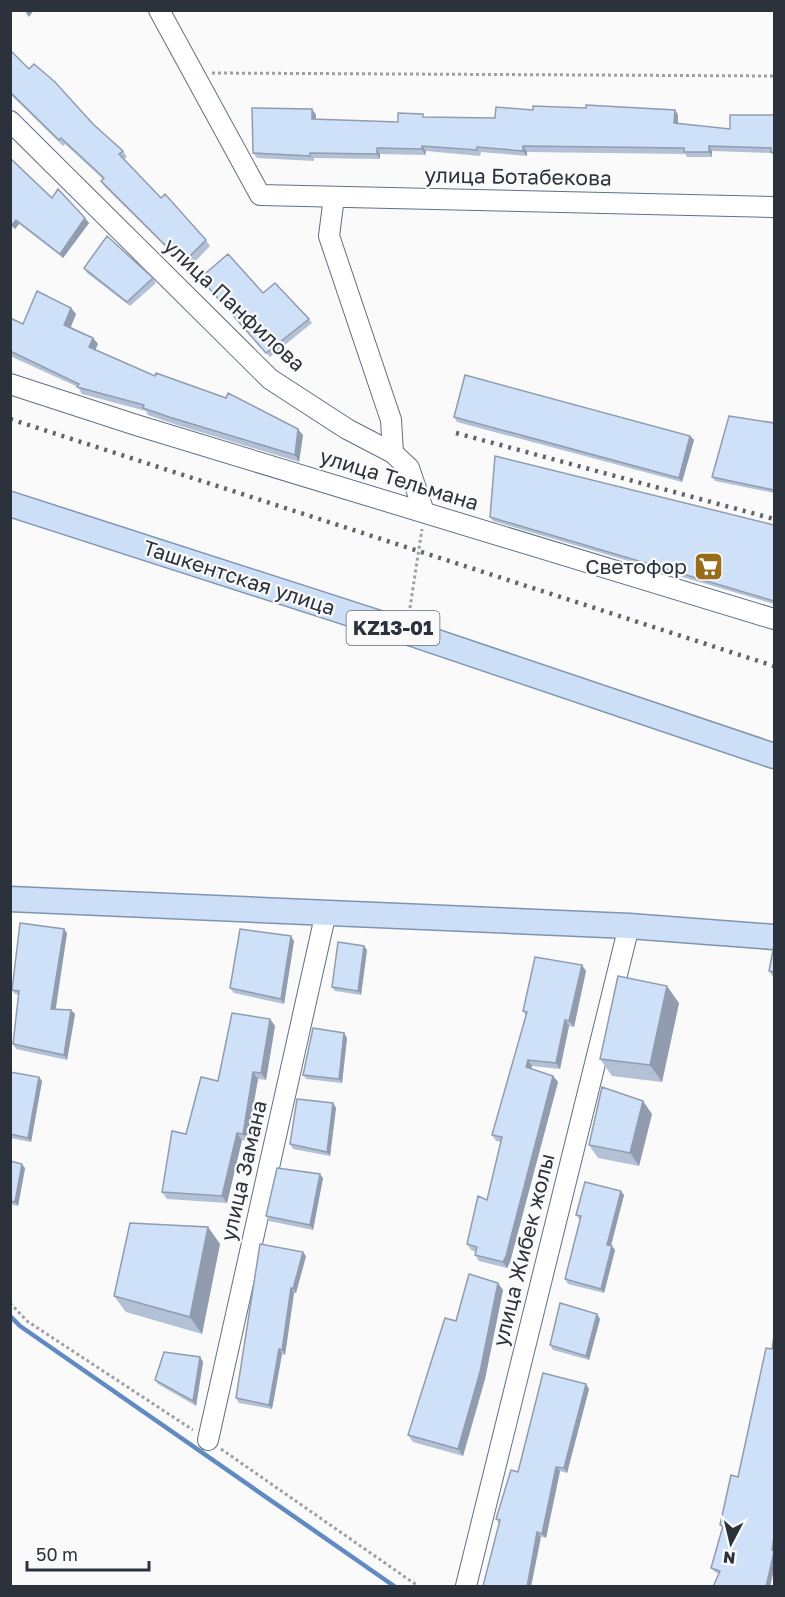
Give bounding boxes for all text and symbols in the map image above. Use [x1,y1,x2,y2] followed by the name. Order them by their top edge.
[424,161,612,191] street label: улица Ботабекова
[158,232,311,377] street label: улица Панфилова
[317,443,482,516] street label: улица Тельмана
[140,534,339,620] street label: Ташкентская улица
[692,551,724,583] supermarket icon: Светофор
[585,553,687,579] place label: Светофор
[346,611,440,645] road number: KZ13-01
[214,1098,272,1244] street label: улица Замана
[486,1150,560,1349] street label: улица Жибек жолы
[701,1513,761,1573] north arrow
[27,1534,148,1572] scale bar
[36,1543,78,1565] text: 50 m
[722,1547,736,1569] text: N

